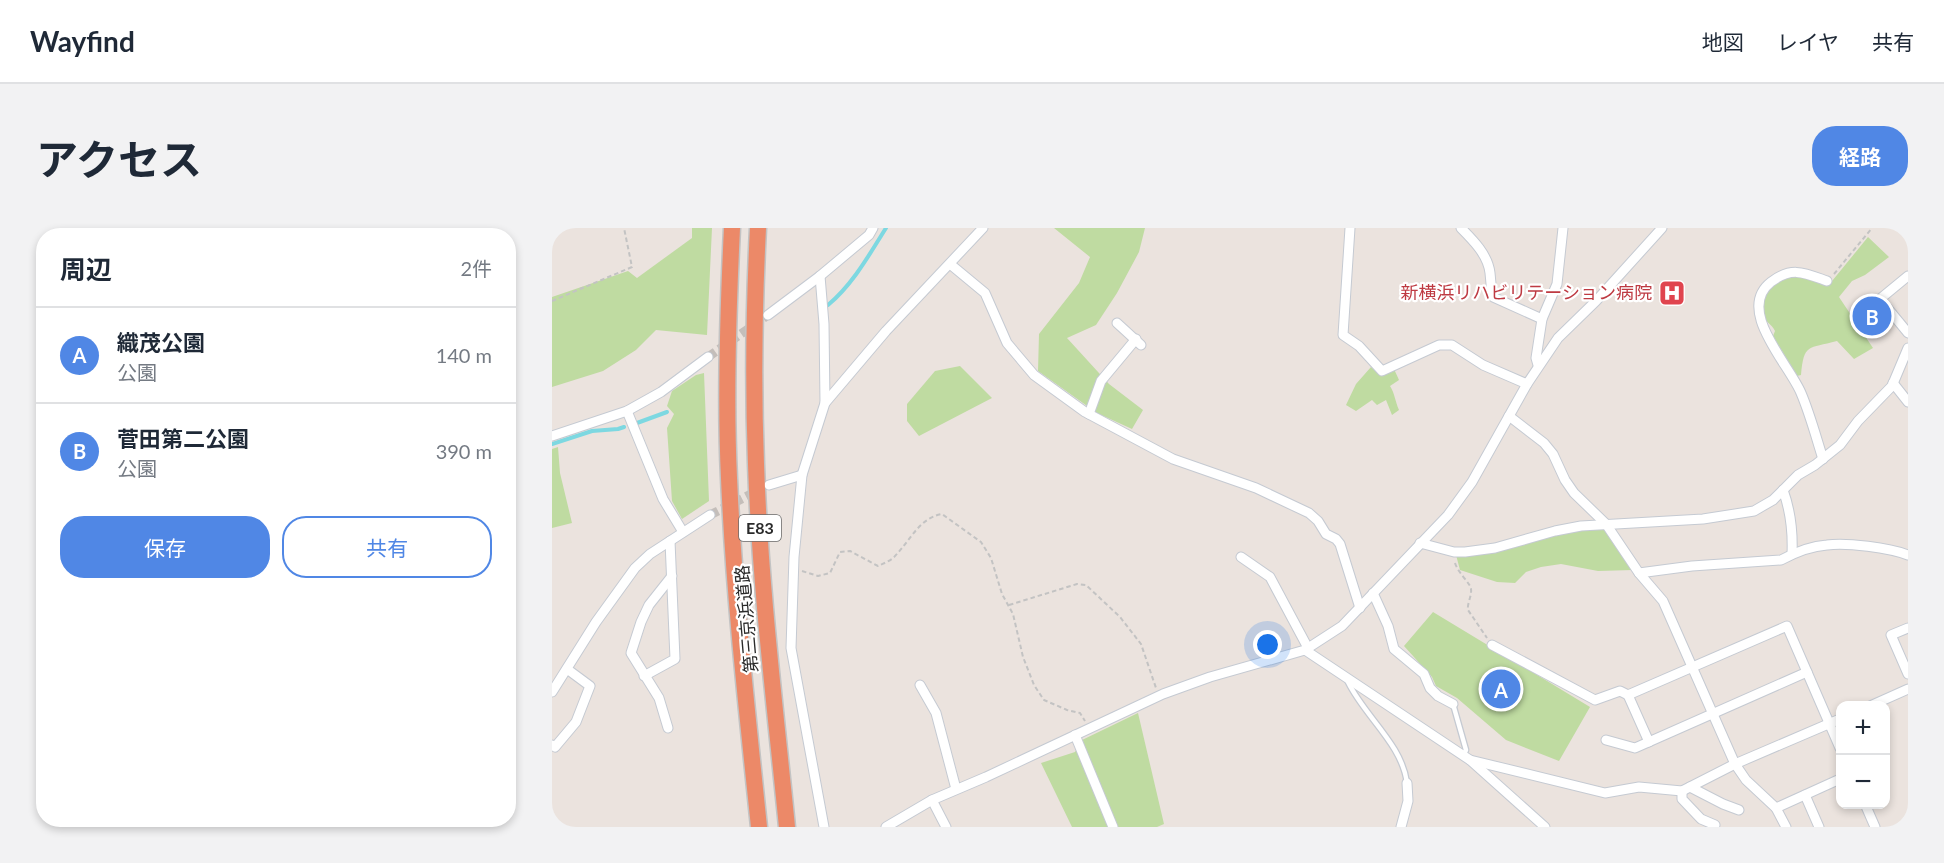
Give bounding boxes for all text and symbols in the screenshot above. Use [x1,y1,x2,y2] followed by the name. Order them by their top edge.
[30,24,135,58] text: Wayfind
[1702,29,1744,54] text: 地図
[1777,29,1839,54] text: レイヤ
[1872,29,1914,54] text: 共有
[1812,126,1908,186] button: 経路
[36,134,202,184] text: アクセス
[60,253,112,285] text: 周辺
[460,256,492,280] text: 2件
[1657,278,1687,308] hospital icon: 新横浜リハビリテーション病院
[1400,281,1652,303] place label: 新横浜リハビリテーション病院
[1852,294,1892,338] pin: B
[117,329,205,356] text: 織茂公園
[73,343,86,367] text: A
[436,343,492,367] text: 140 m
[117,360,157,384] text: 公園
[117,425,249,452] text: 菅田第二公園
[73,439,86,463] text: B
[436,439,492,463] text: 390 m
[117,456,157,480] text: 公園
[739,515,781,541] road number: E83
[60,516,270,578] button: 保存
[282,516,492,578] button: 共有
[730,564,762,674] street label: 第三京浜道路
[1253,630,1282,659] your location
[1482,666,1520,712] pin: A
[1836,701,1890,809] map controls
[1836,701,1890,755] button: +
[1836,755,1890,809] button: −

